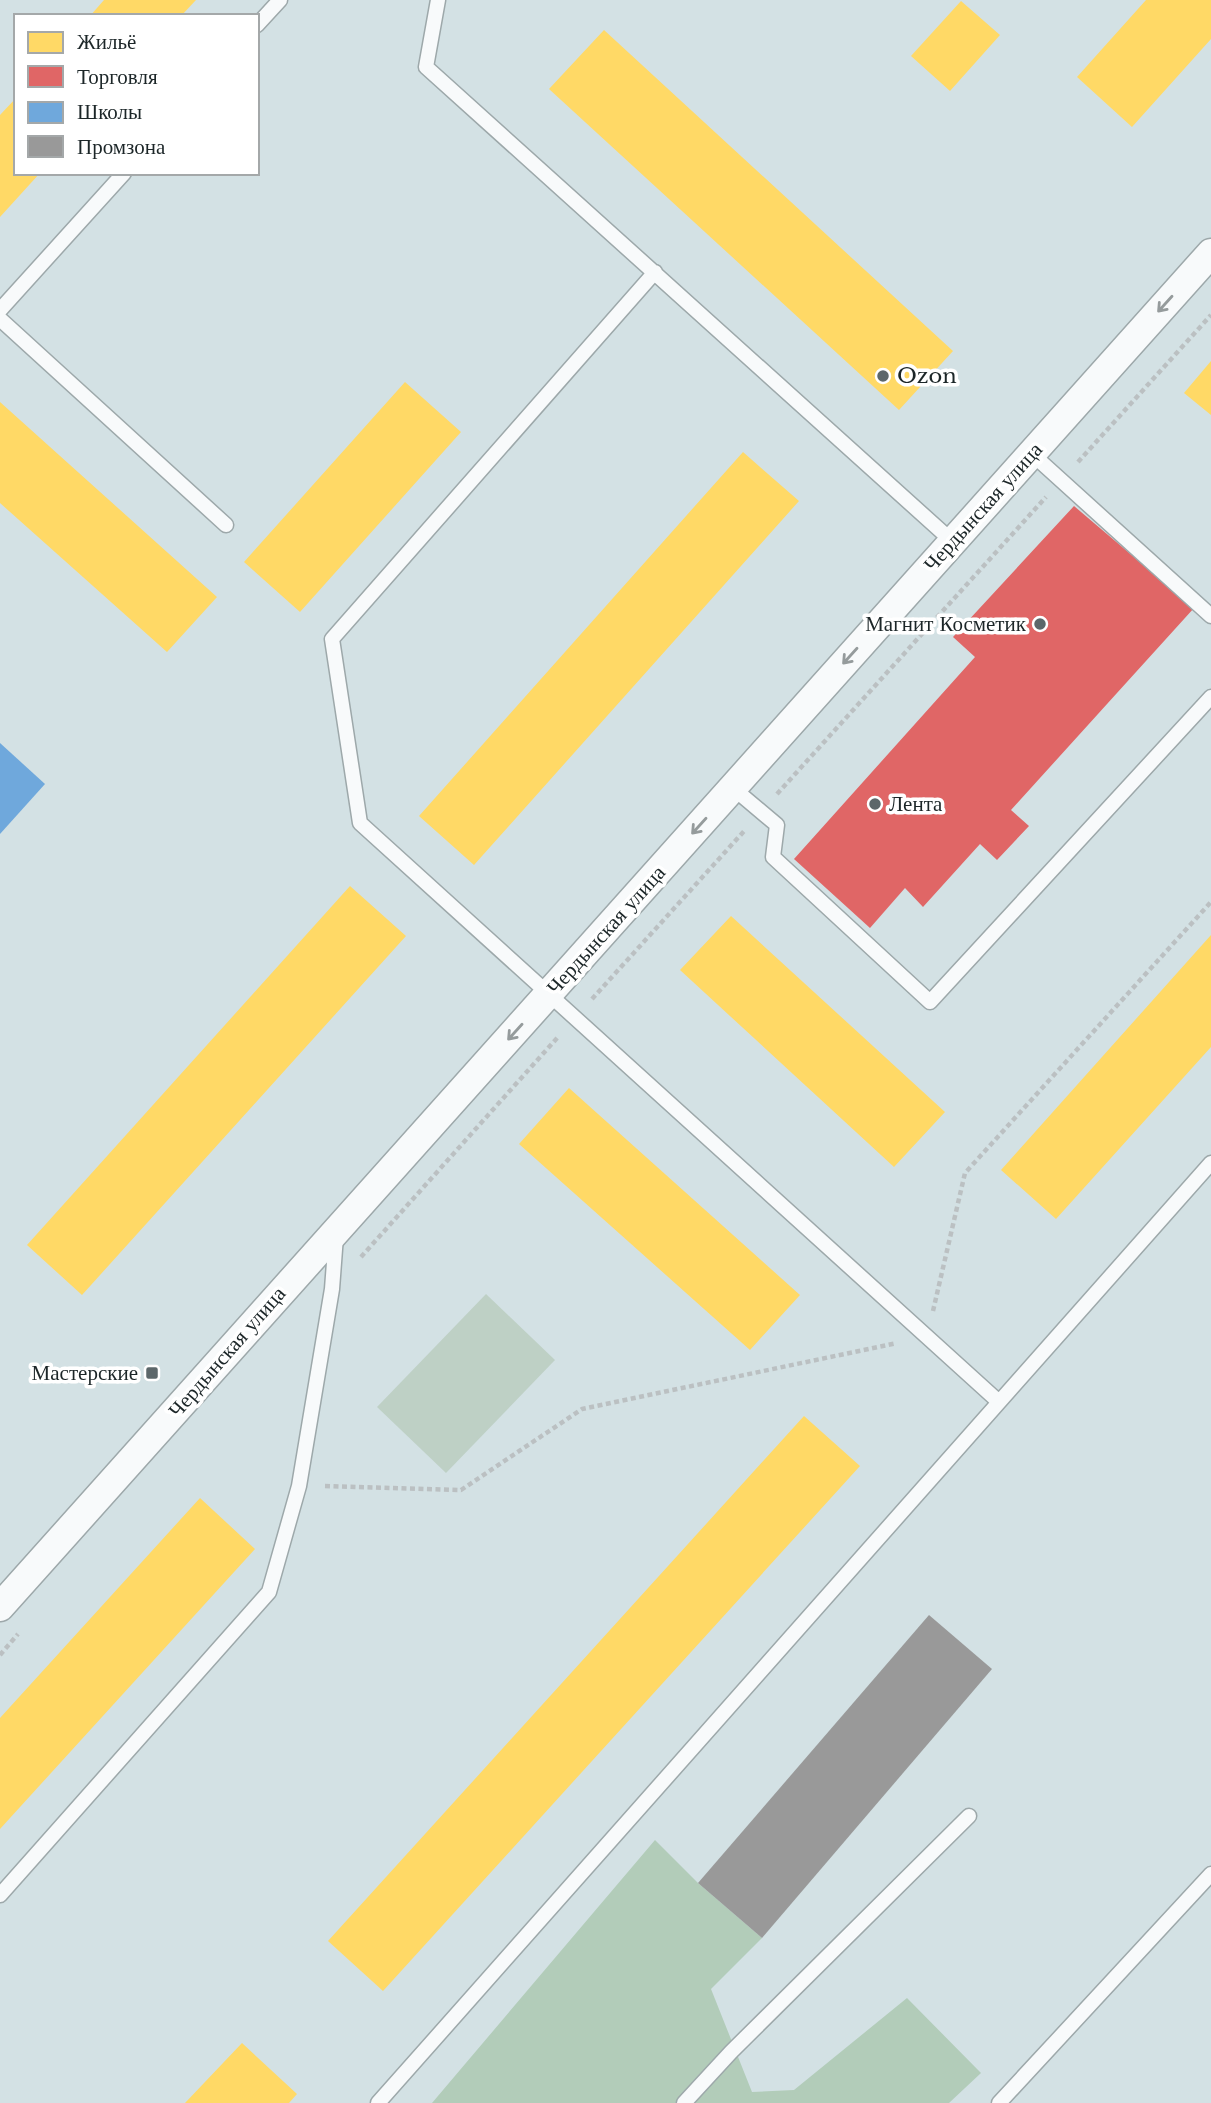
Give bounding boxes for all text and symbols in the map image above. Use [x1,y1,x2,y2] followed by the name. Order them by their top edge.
[14,14,259,175] legend
[77,29,136,55] text: Жильё
[77,64,158,90] text: Торговля
[77,99,142,125] text: Школы
[77,134,166,160] text: Промзона
[1157,295,1174,312] one-way arrow
[897,363,957,389] place label: Ozon
[875,368,891,384] marker: Ozon
[918,436,1048,577] street label: Чердынская улица
[865,611,1027,637] place label: Магнит Косметик
[1032,616,1048,632] marker: Магнит Косметик
[842,646,858,664] one-way arrow
[889,791,943,817] place label: Лента
[867,796,883,812] marker: Лента
[691,817,707,835] one-way arrow
[541,859,671,1000] street label: Чердынская улица
[507,1023,523,1041] one-way arrow
[163,1281,291,1423] street label: Чердынская улица
[32,1360,138,1386] place label: Мастерские
[144,1365,160,1381] marker: Мастерские

